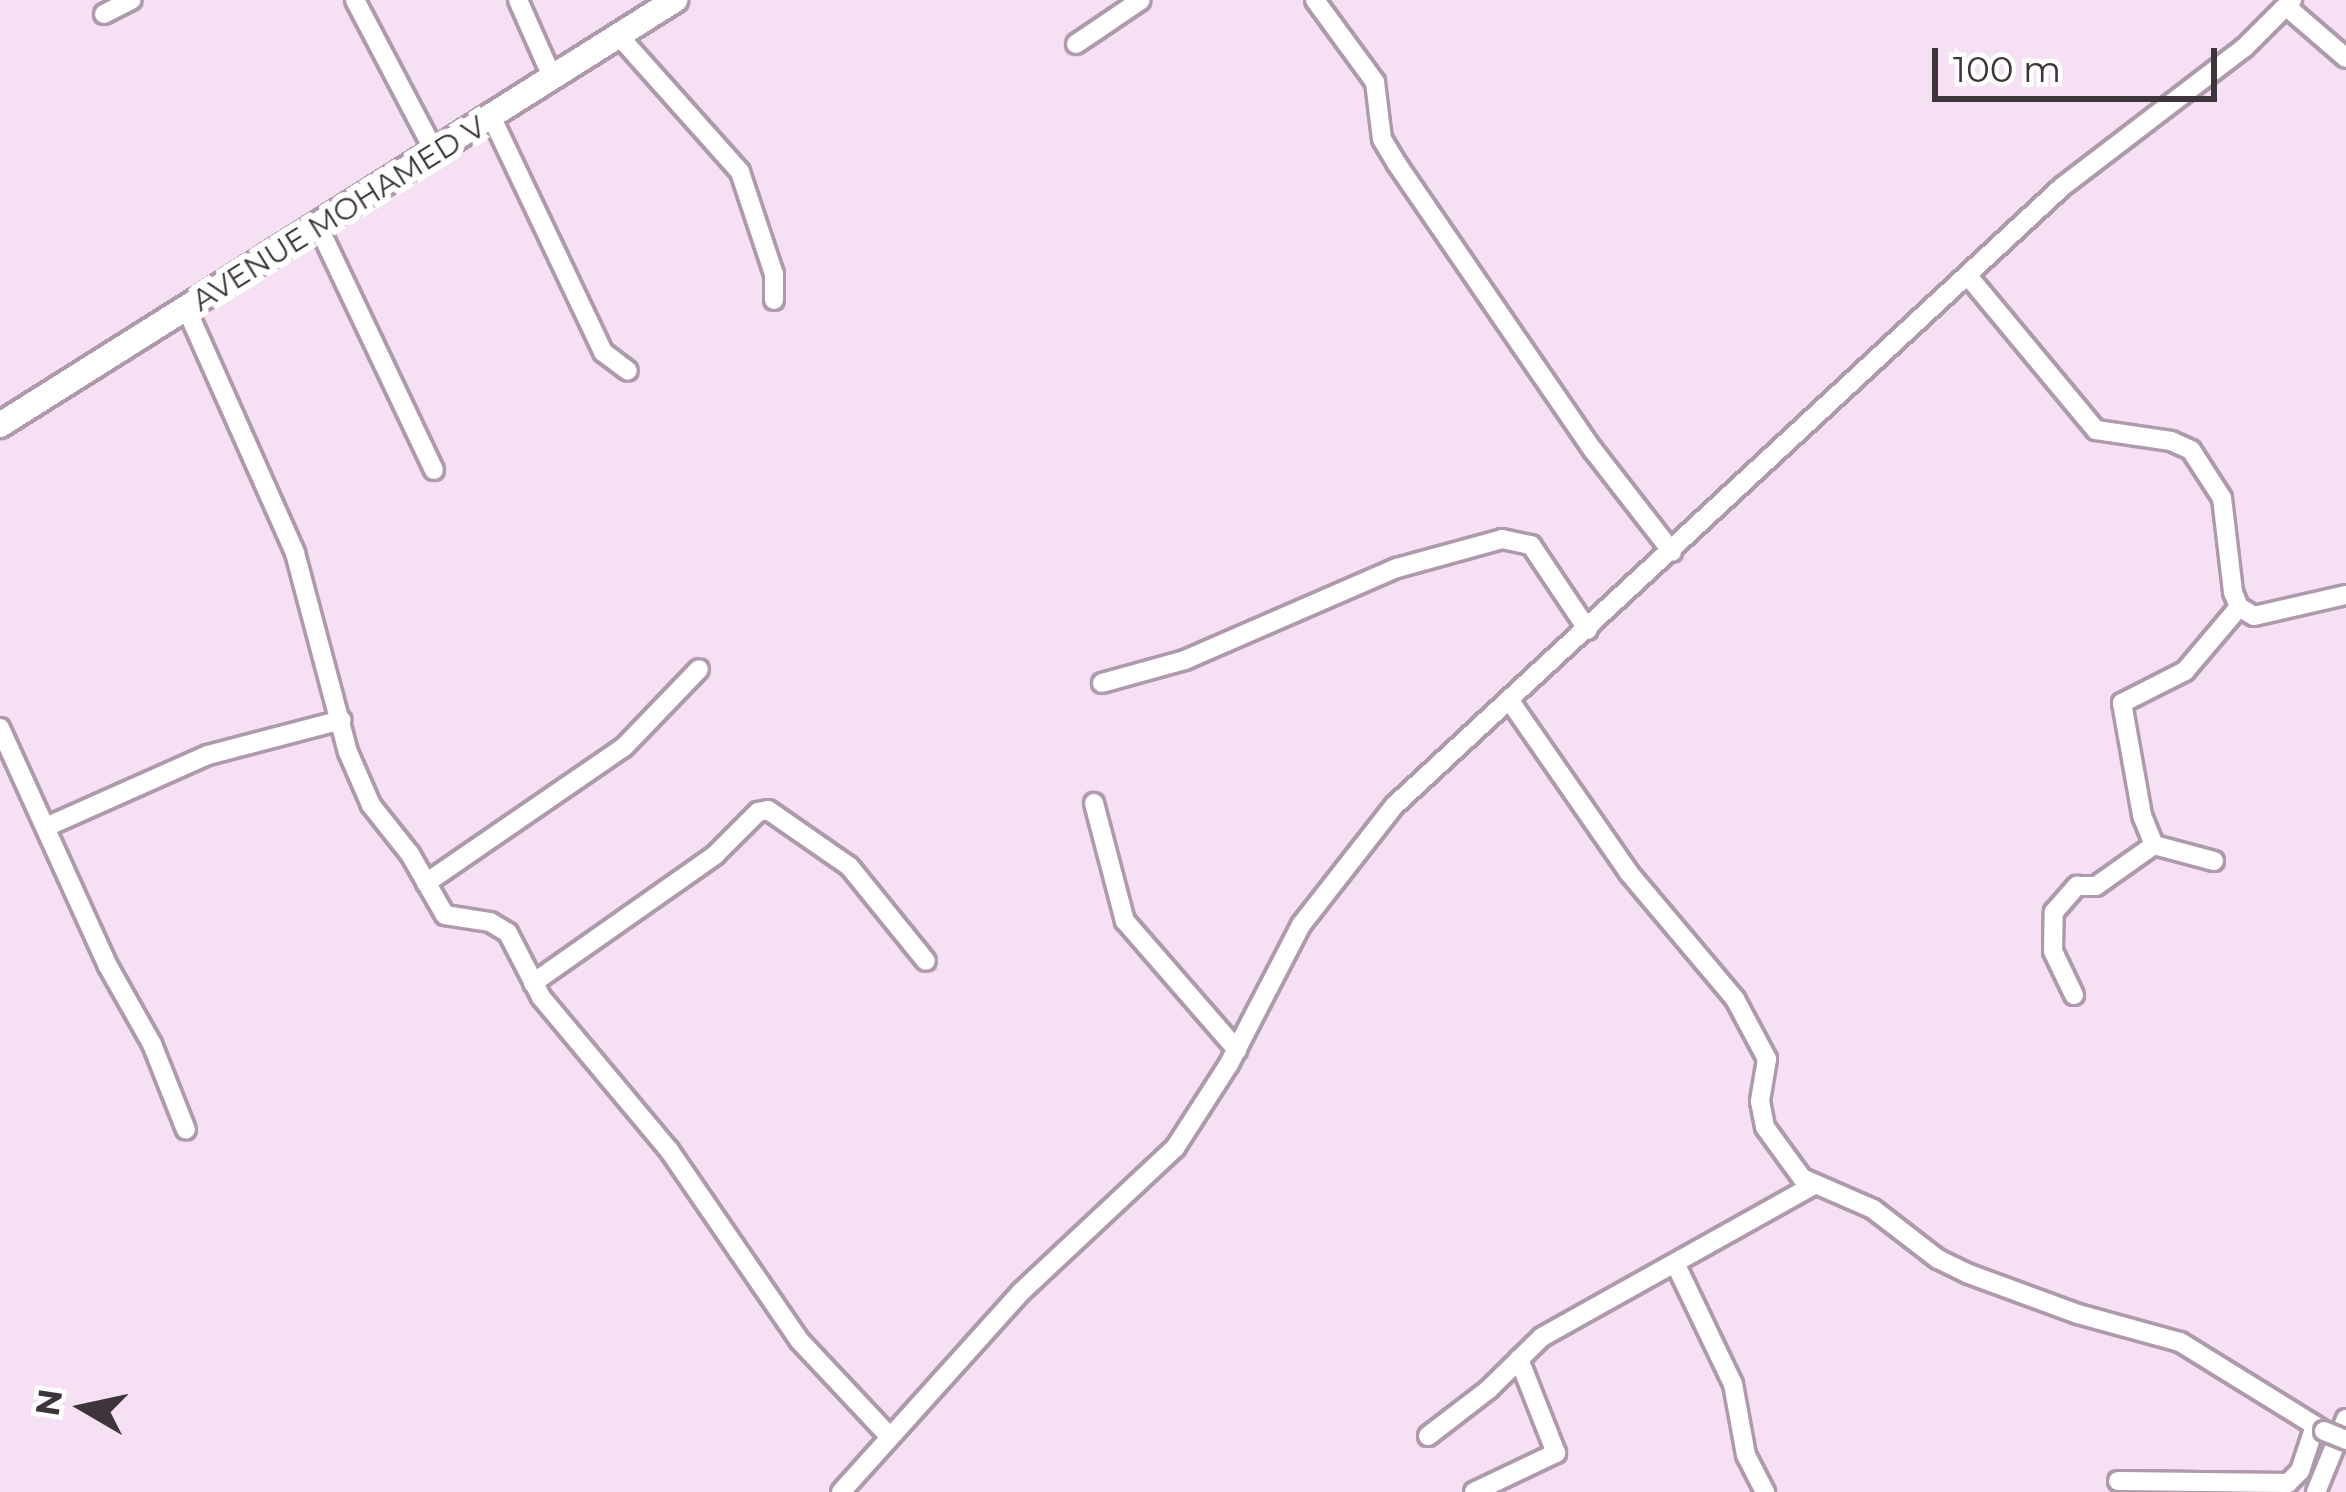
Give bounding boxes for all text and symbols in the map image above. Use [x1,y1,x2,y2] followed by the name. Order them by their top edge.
[1938,24,2223,98] scale bar
[1953,47,2061,91] text: 100 m
[186,109,492,319] street label: AVENUE MOHAMED V
[24,1348,144,1468] north arrow
[27,1386,70,1419] text: N

